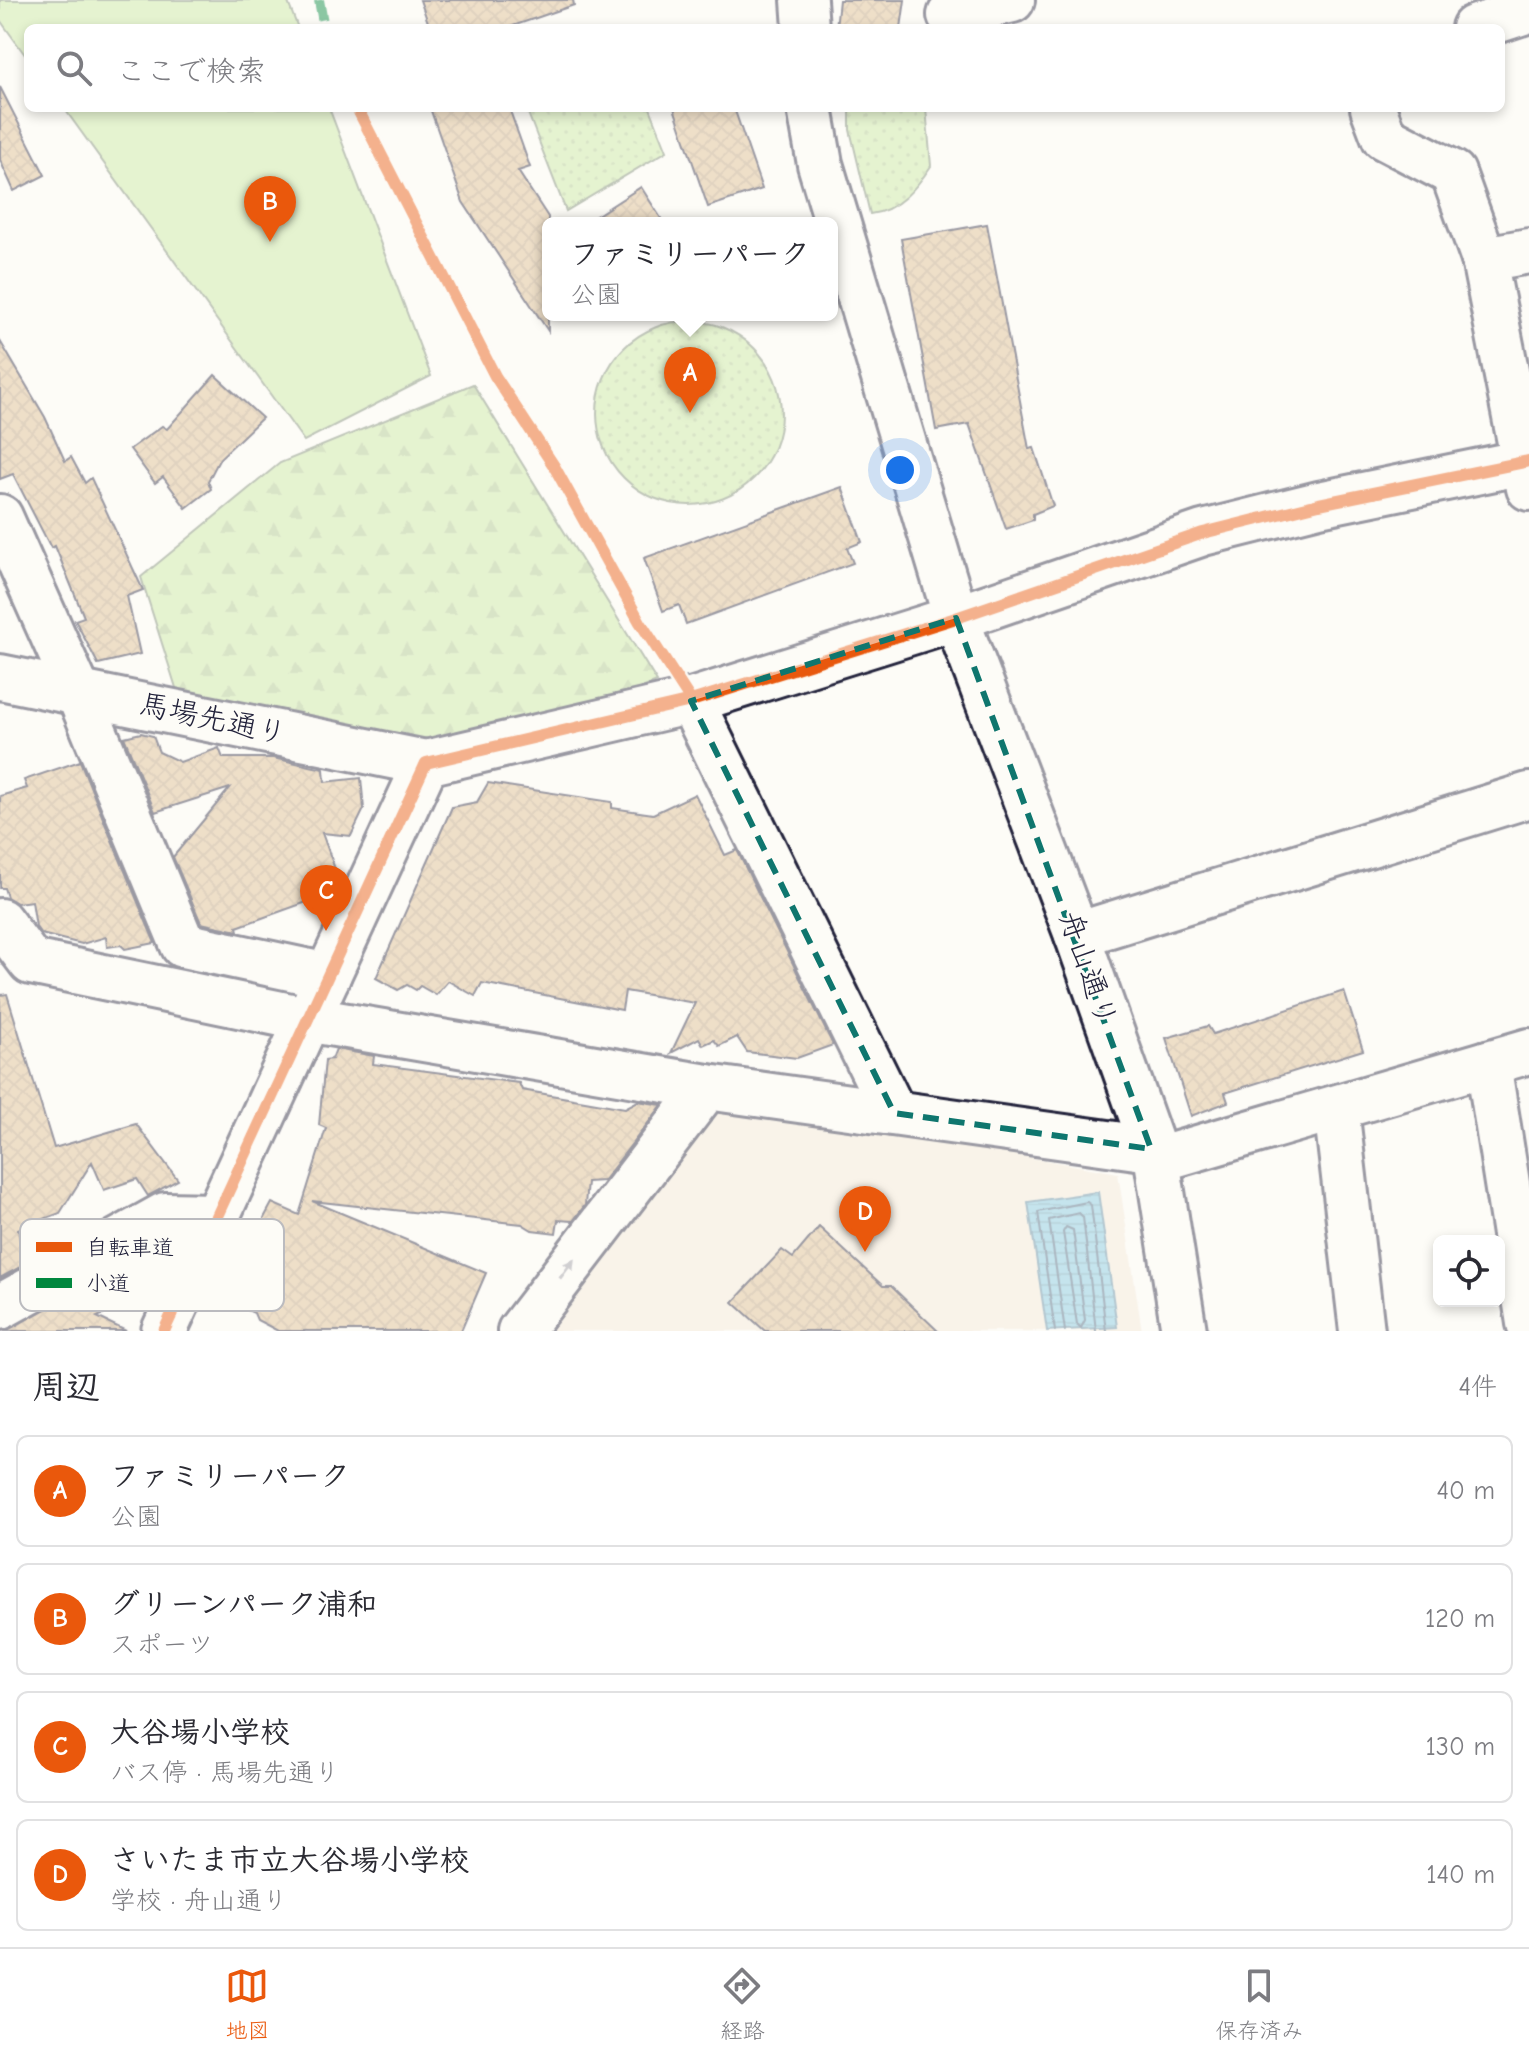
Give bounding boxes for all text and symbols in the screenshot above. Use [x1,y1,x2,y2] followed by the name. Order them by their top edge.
[24,24,1505,112] search box
[52,46,96,90] icon: search
[116,54,266,89] text: ここで検索
[244,176,296,242] pin: B
[542,217,838,321] popup
[570,237,810,272] text: ファミリーパーク
[570,280,622,310] text: 公園
[664,347,716,413] pin: A
[880,450,920,490] your location
[136,686,290,752] street label: 馬場先通り
[300,865,352,931] pin: C
[1052,907,1124,1031] street label: 舟山通り
[839,1186,891,1252] pin: D
[20,1219,284,1311] legend
[86,1235,174,1261] text: 自転車道
[1433,1235,1505,1307] map controls
[1433,1235,1505,1307] button: locate
[559,1259,575,1279] one-way arrow
[86,1271,130,1297] text: 小道
[32,1367,100,1407] text: 周辺
[1458,1372,1497,1402] text: 4件
[110,1459,350,1494] text: ファミリーパーク
[53,1476,67,1506] text: A
[1436,1476,1495,1506] text: 40 m
[110,1502,162,1532] text: 公園
[110,1587,377,1622] text: グリーンパーク浦和
[52,1604,68,1634] text: B
[1425,1604,1495,1634] text: 120 m
[110,1630,213,1660] text: スポーツ
[110,1715,290,1750] text: 大谷場小学校
[52,1732,68,1762] text: C
[1426,1732,1495,1762] text: 130 m
[110,1758,340,1788] text: バス停 · 馬場先通り
[110,1843,469,1878] text: さいたま市立大谷場小学校
[52,1860,68,1890] text: D
[1426,1860,1495,1890] text: 140 m
[110,1886,288,1916] text: 学校 · 舟山通り
[225,1964,270,2044] tab: 地図
[720,1964,765,2044] tab: 経路
[1215,1964,1304,2044] tab: 保存済み

